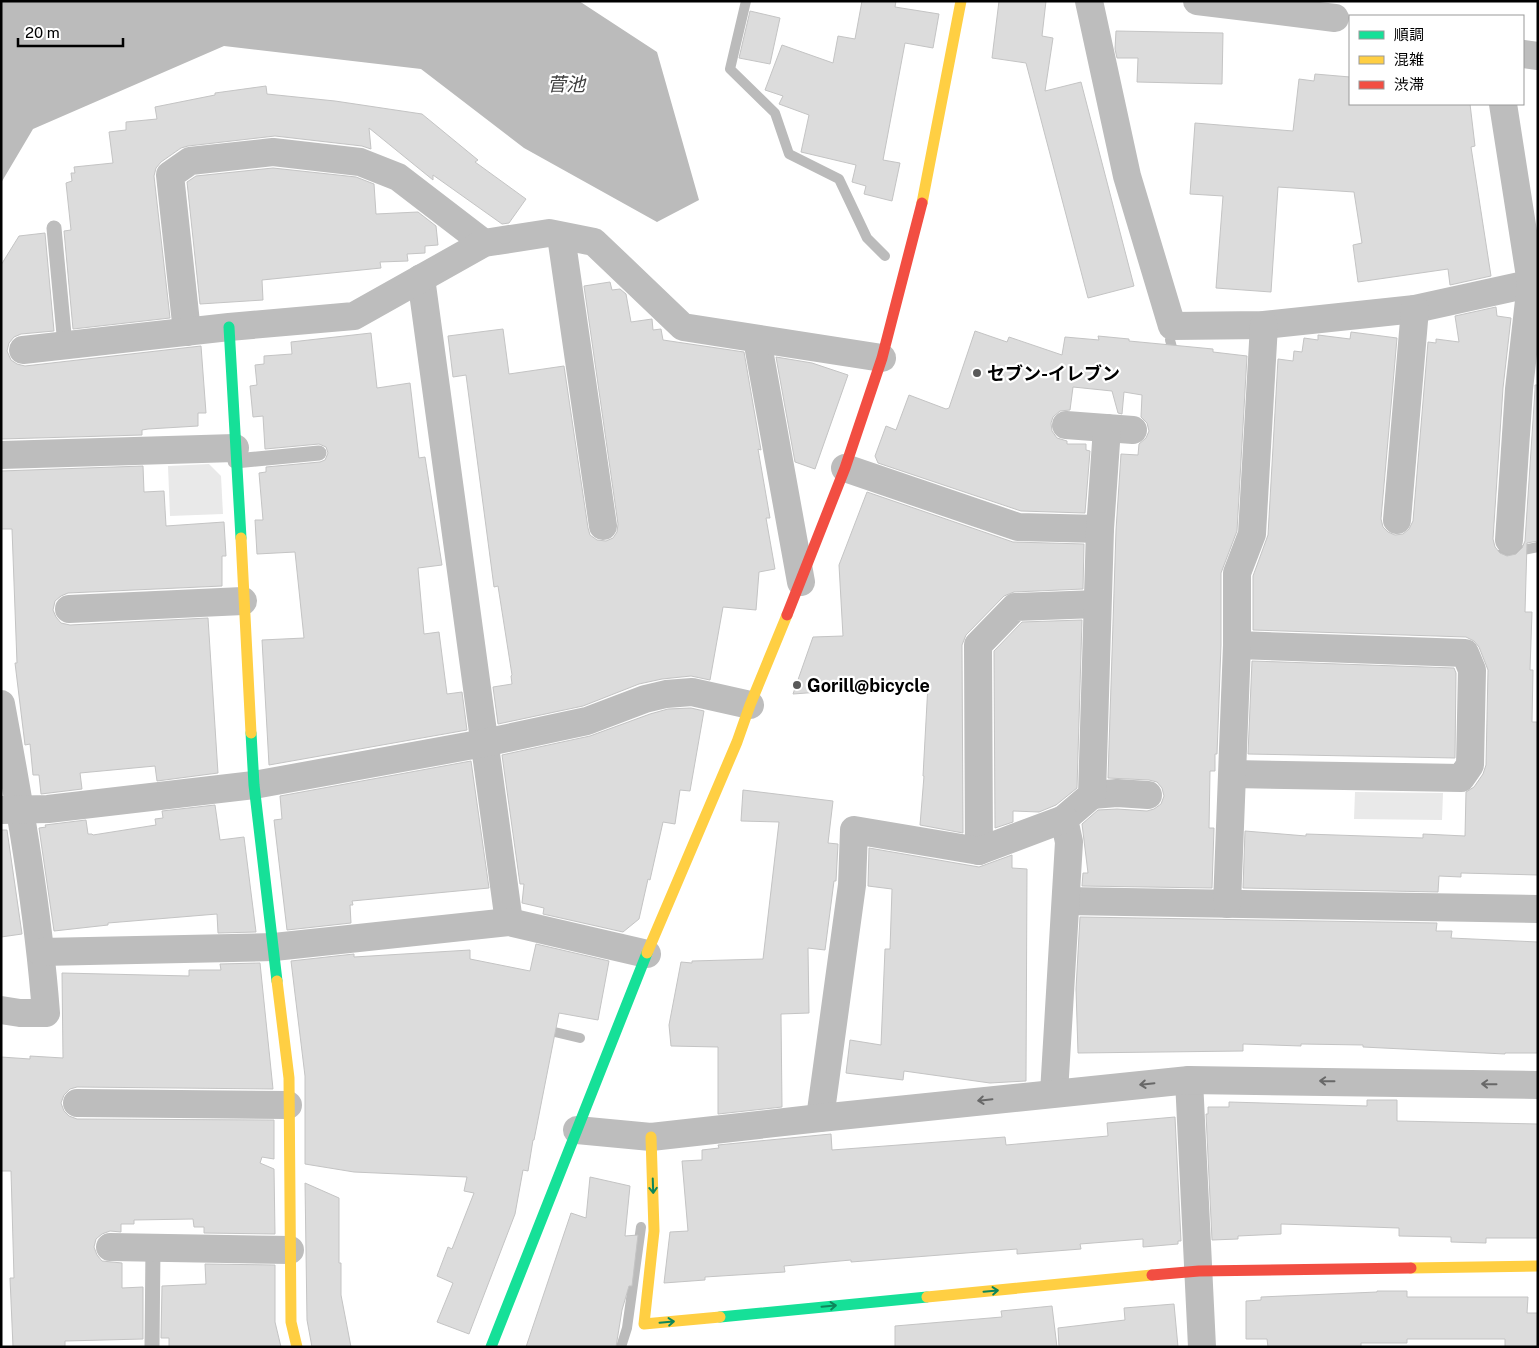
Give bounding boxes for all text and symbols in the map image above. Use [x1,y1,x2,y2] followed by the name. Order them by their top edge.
[18,15,122,47] scale bar
[1349,15,1524,105] legend
[25,24,60,41] text: 20 m
[1394,26,1424,43] text: 順調
[1394,51,1424,68] text: 混雑
[547,73,587,95] water label: 菅池
[1394,76,1424,93] text: 渋滞
[987,363,1120,384] place label: セブン-イレブン
[971,367,983,379] marker: セブン-イレブン
[807,675,930,696] place label: Gorill@bicycle
[791,679,803,691] marker: Gorill@bicycle
[1319,1076,1335,1086] one-way arrow
[1139,1079,1155,1089] one-way arrow
[1481,1079,1498,1089] one-way arrow
[977,1096,993,1105] one-way arrow
[648,1177,658,1193] one-way arrow
[982,1286,998,1296] one-way arrow
[821,1301,837,1311] one-way arrow
[659,1317,675,1327] one-way arrow

